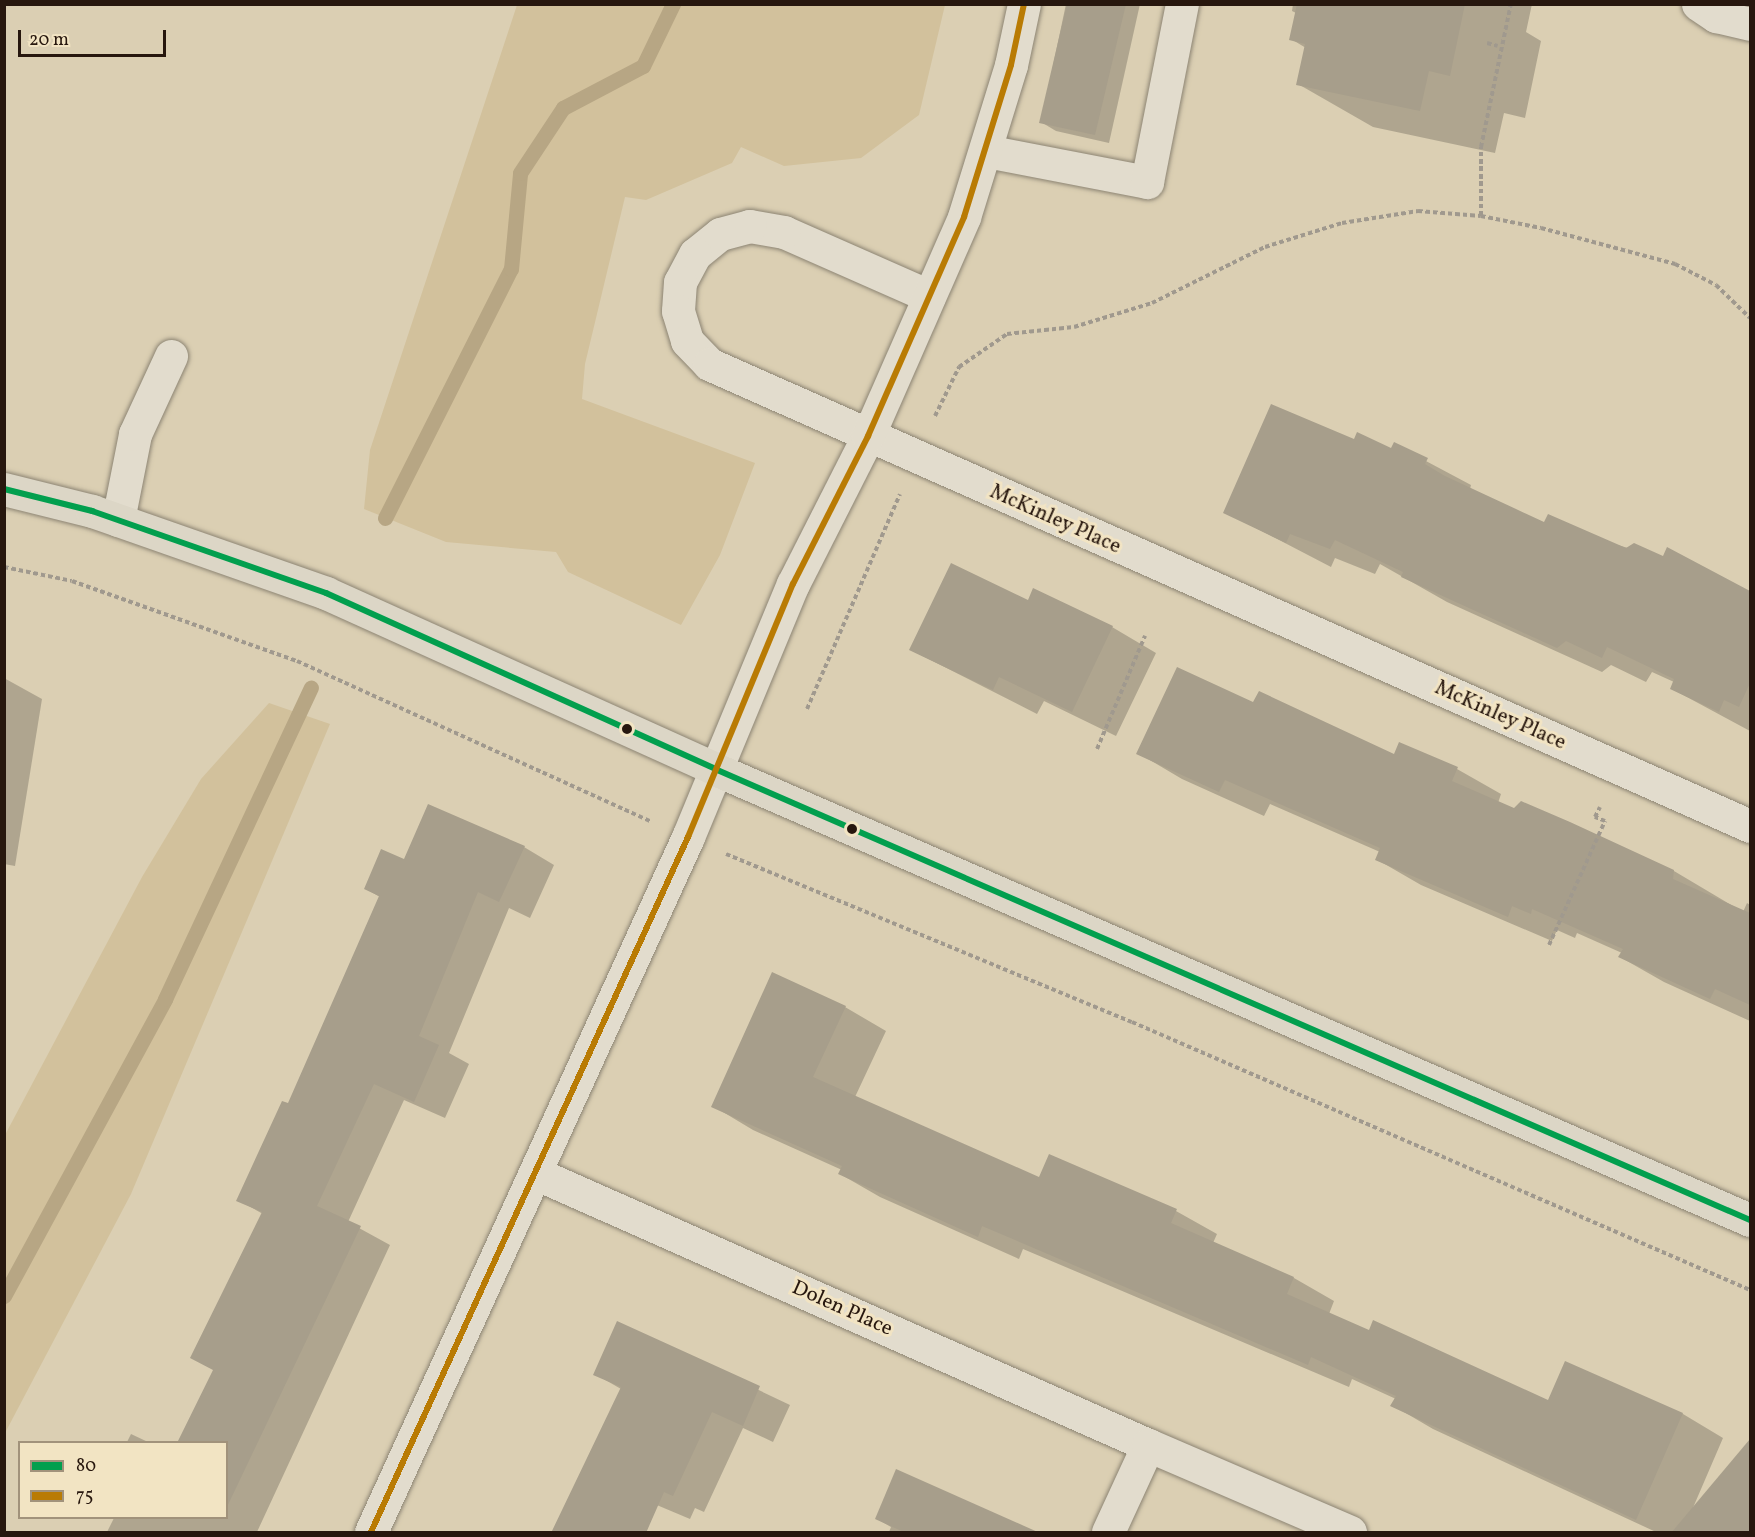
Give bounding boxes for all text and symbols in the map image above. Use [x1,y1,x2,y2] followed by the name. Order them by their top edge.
[21,18,170,56] scale bar
[29,28,69,53] text: 20 m
[985,480,1125,560] street label: McKinley Place
[1430,676,1570,756] street label: McKinley Place
[621,723,633,735] unlabelled marker
[846,823,858,835] unlabelled marker
[788,1276,896,1342] street label: Dolen Place
[18,1441,228,1519] legend
[76,1454,96,1479] text: 80
[76,1484,93,1509] text: 75

